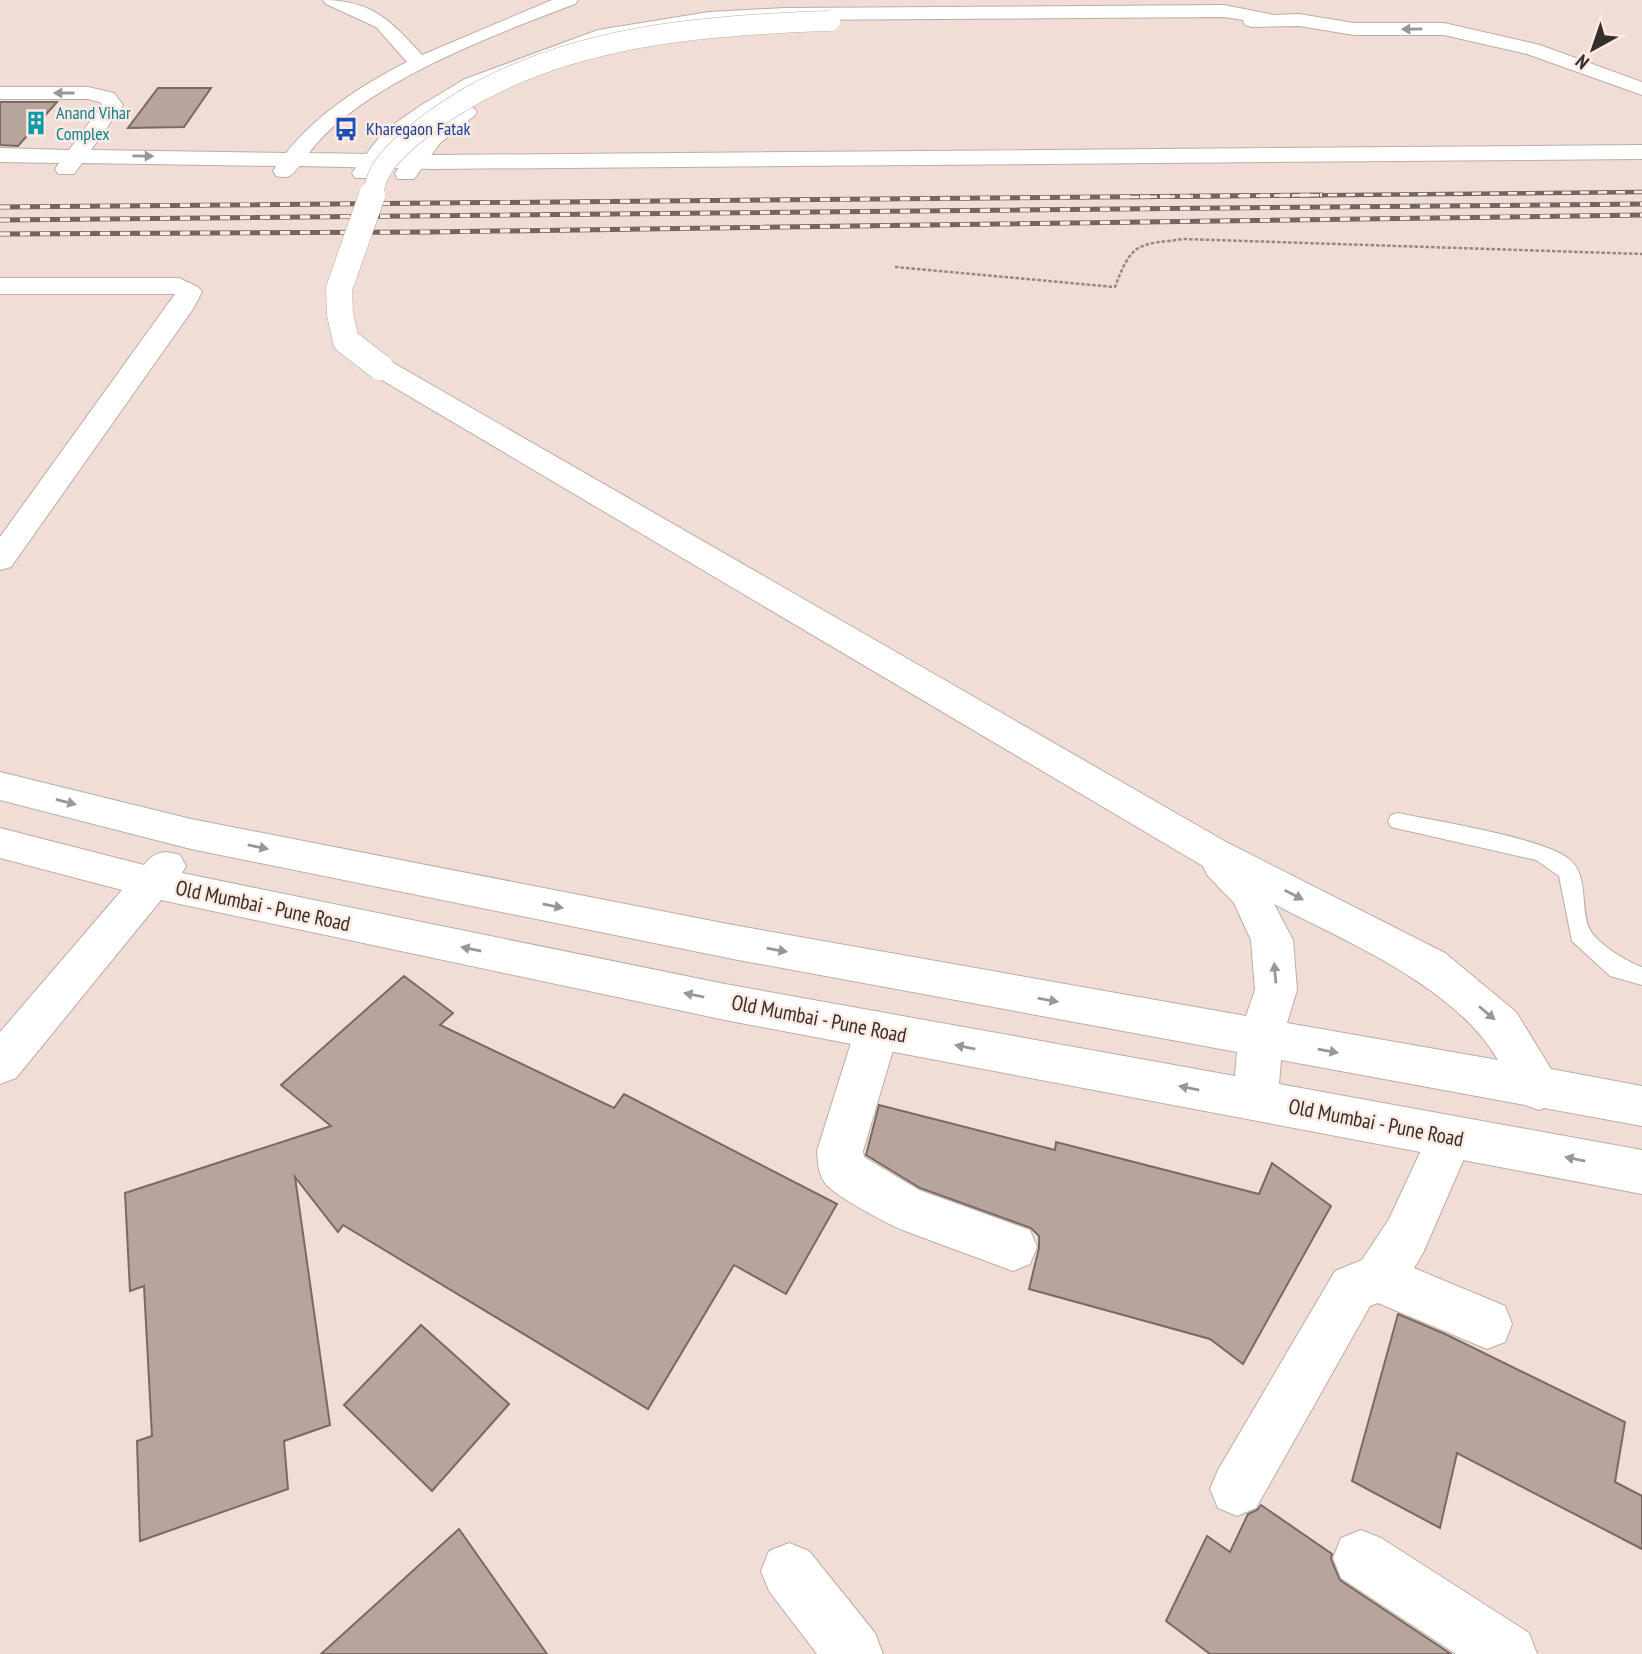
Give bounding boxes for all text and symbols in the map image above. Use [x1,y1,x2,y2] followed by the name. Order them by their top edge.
[1558,14,1628,84] north arrow
[1400,23,1422,35] one-way arrow
[1570,50,1594,75] text: N
[53,87,75,99] one-way arrow
[56,101,131,145] place label: Anand Vihar Complex
[22,109,50,137] building icon: Anand Vihar Complex
[332,115,360,143] bus stop icon: Kharegaon Fatak
[366,117,470,140] place label: Kharegaon Fatak
[132,150,154,162] one-way arrow
[55,797,77,808] one-way arrow
[247,842,269,853] one-way arrow
[173,874,353,937] street label: Old Mumbai - Pune Road
[1284,890,1304,901] one-way arrow
[542,900,564,911] one-way arrow
[460,943,482,954] one-way arrow
[766,944,788,955] one-way arrow
[1269,962,1280,984] one-way arrow
[729,988,909,1049] street label: Old Mumbai - Pune Road
[683,990,705,1001] one-way arrow
[1038,995,1060,1006] one-way arrow
[1478,1005,1496,1021] one-way arrow
[954,1041,976,1052] one-way arrow
[1317,1046,1339,1057] one-way arrow
[1178,1083,1200,1094] one-way arrow
[1286,1092,1466,1153] street label: Old Mumbai - Pune Road
[1564,1153,1586,1164] one-way arrow

